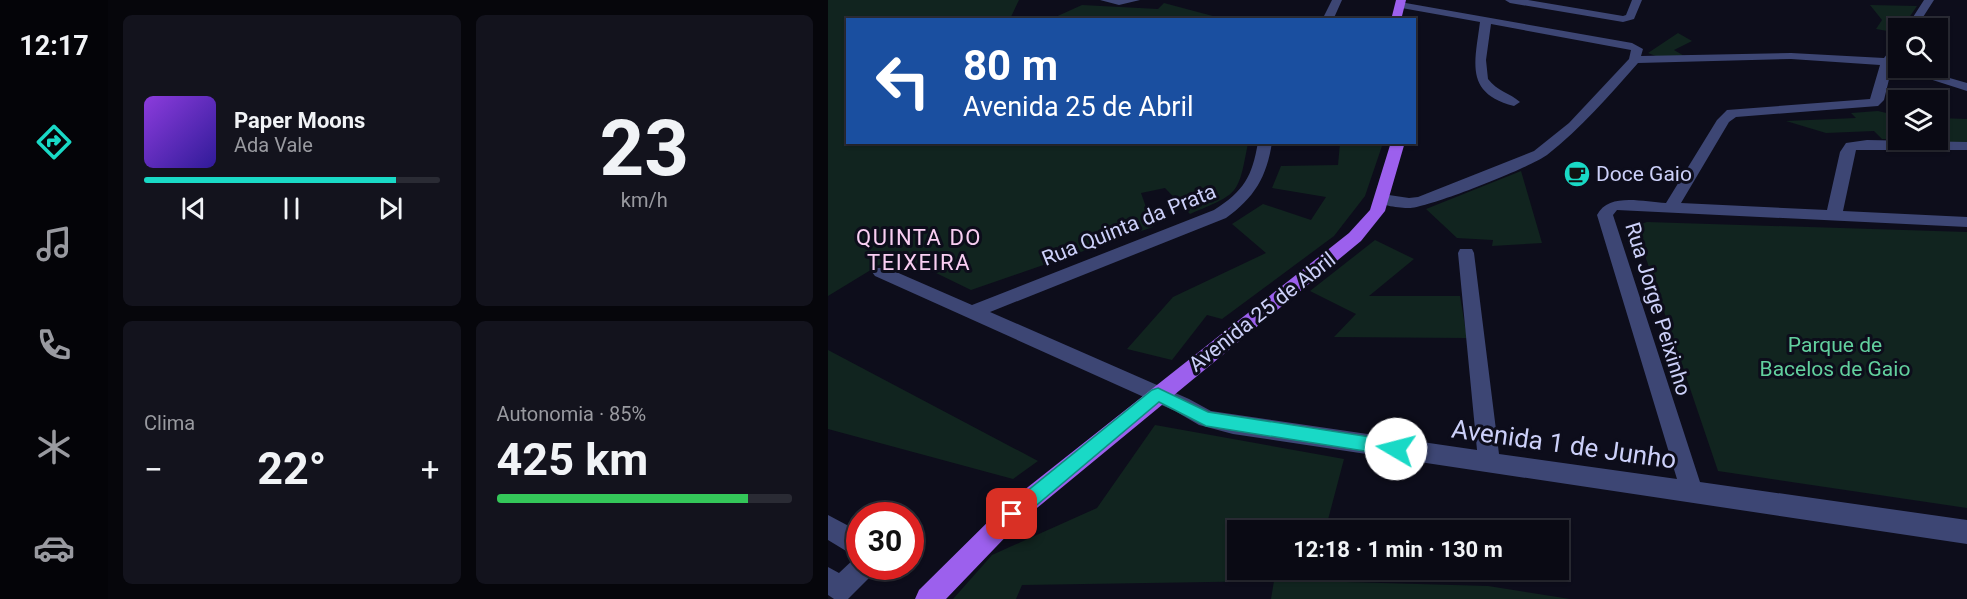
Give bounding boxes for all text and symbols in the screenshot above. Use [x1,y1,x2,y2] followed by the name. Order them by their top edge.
[1888,18,1948,150] map controls
[1888,18,1948,78] button: search
[19,30,89,62] text: 12:17
[963,41,1058,90] text: 80 m
[864,42,942,120] icon: left
[1888,90,1948,150] button: layers
[963,91,1194,123] text: Avenida 25 de Abril
[599,103,689,194] text: 23
[234,108,365,133] text: Paper Moons
[33,121,75,163] icon: directions
[234,133,313,157] text: Ada Vale
[1562,159,1592,189] cafe icon: Doce Gaio
[1596,162,1692,186] place label: Doce Gaio
[1038,179,1220,271] street label: Rua Quinta da Prata
[621,188,668,212] text: km/h
[177,192,210,225] icon: previous
[275,192,308,225] icon: pause
[374,192,407,225] icon: next
[1620,220,1696,398] street label: Rua Jorge Peixinho
[33,223,75,265] icon: music
[856,225,982,275] district label: QUINTA DO TEIXEIRA
[1184,247,1340,377] street label: Avenida 25 de Abril
[33,324,75,366] icon: phone
[1760,333,1910,381] park label: Parque de Bacelos de Gaio
[497,402,646,426] text: Autonomia · 85%
[144,411,195,435] text: Clima
[1450,413,1678,475] street label: Avenida 1 de Junho
[1364,417,1428,481] position arrow
[33,426,75,468] icon: climate
[497,433,648,486] text: 425 km
[257,442,326,495] text: 22°
[144,450,163,489] text: −
[421,450,440,489] text: +
[986,488,1037,539] pin
[995,497,1028,530] icon: arrive
[846,502,924,580] speed limit sign: 30
[33,527,75,569] icon: car
[1293,537,1503,562] text: 12:18 · 1 min · 130 m

